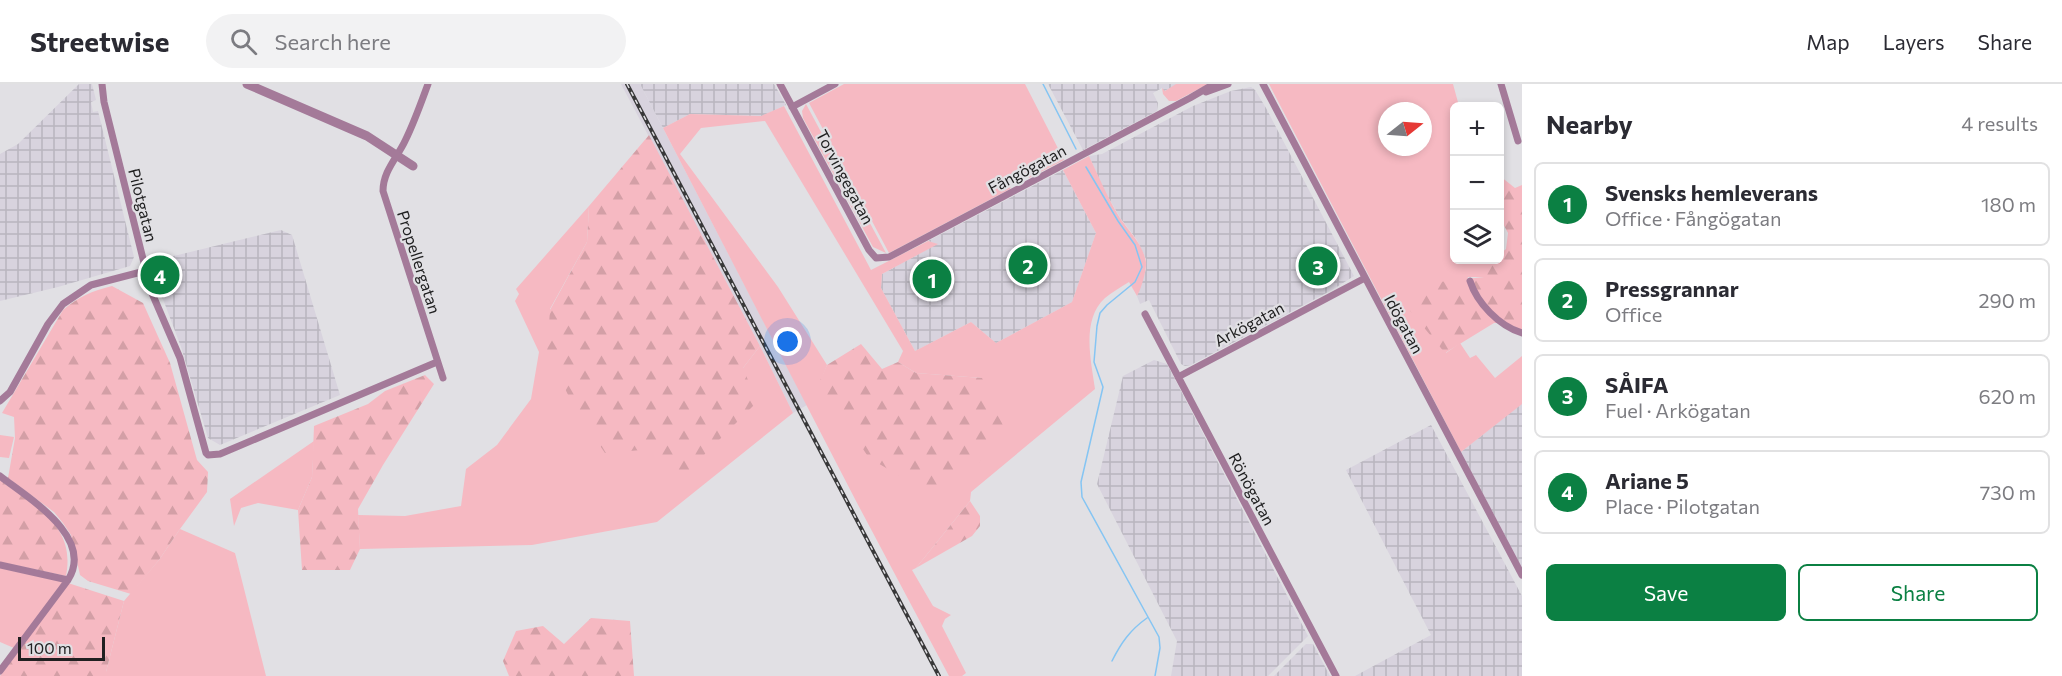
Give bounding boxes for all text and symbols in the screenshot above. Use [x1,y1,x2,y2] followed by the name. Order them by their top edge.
[206,14,626,68] search box
[30,24,170,58] text: Streetwise
[227,25,260,58] icon: search
[275,28,391,55] text: Search here
[1806,29,1850,54] text: Map
[1883,29,1945,54] text: Layers
[1978,29,2032,54] text: Share
[1378,102,1432,156] north arrow
[1450,102,1504,264] map controls
[1450,102,1504,156] button: +
[1546,108,1633,139] text: Nearby
[1961,111,2038,135] text: 4 results
[813,126,878,227] street label: Torvingegatan
[985,140,1069,197] street label: Fångögatan
[1450,156,1504,210] button: −
[125,166,162,244] street label: Pilotgatan
[1605,179,1818,206] text: Svensks hemleverans
[1563,192,1572,216] text: 1
[1981,192,2036,216] text: 180 m
[1605,206,1781,230] text: Office · Fångögatan
[394,208,445,316] street label: Propellergatan
[1450,210,1504,264] button: layers
[1008,242,1048,288] pin: 2
[1298,244,1338,288] pin: 3
[140,252,180,297] pin: 4
[912,256,952,302] pin: 1
[1605,275,1739,302] text: Pressgrannar
[1562,288,1573,312] text: 2
[1978,288,2036,312] text: 290 m
[1381,291,1428,357] street label: Idögatan
[1211,297,1287,350] street label: Arkögatan
[1605,302,1662,326] text: Office
[773,327,802,356] your location
[1605,371,1669,398] text: SÅIFA
[1562,384,1573,408] text: 3
[1979,384,2036,408] text: 620 m
[1605,398,1751,422] text: Fuel · Arkögatan
[1225,449,1279,528] street label: Rönögatan
[1605,467,1689,494] text: Ariane 5
[1561,480,1574,504] text: 4
[1980,480,2036,504] text: 730 m
[1605,494,1760,518] text: Place · Pilotgatan
[1546,564,1786,621] button: Save
[1798,564,2038,621] button: Share
[18,634,105,662] scale bar
[27,638,72,657] text: 100 m

